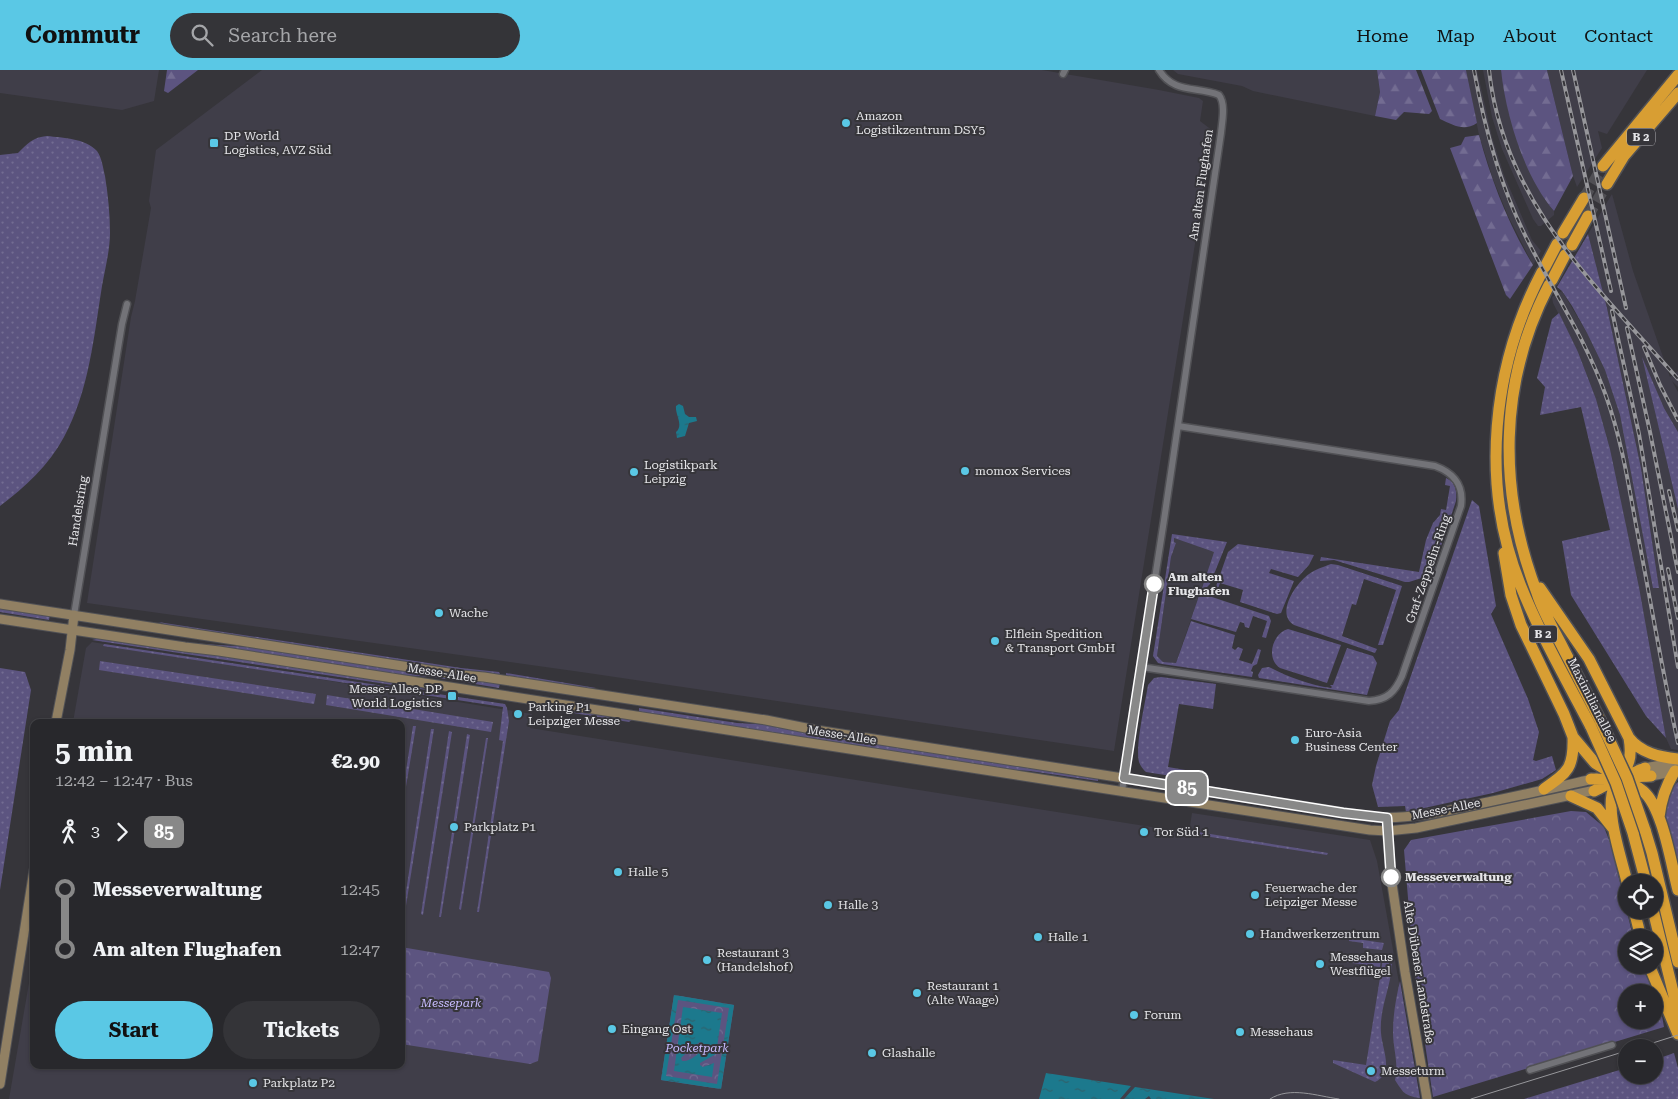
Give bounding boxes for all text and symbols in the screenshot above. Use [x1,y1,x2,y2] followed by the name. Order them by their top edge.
[170,13,520,58] search box
[25,21,140,49] text: Commutr
[188,21,216,49] icon: search
[228,24,337,47] text: Search here
[1356,25,1408,46] text: Home
[1436,25,1475,46] text: Map
[1503,25,1556,46] text: About
[1584,25,1653,46] text: Contact
[856,109,985,137] place label: Amazon Logistikzentrum DSY5
[840,117,852,129] marker: Amazon Logistikzentrum DSY5
[1186,128,1216,242] street label: Am alten Flughafen
[1627,128,1655,146] road number: B 2
[224,129,332,157] place label: DP World Logistics, AVZ Süd
[208,137,220,149] marker: DP World Logistics, AVZ Süd
[644,458,718,486] place label: Logistikpark Leipzig
[975,464,1071,478] place label: momox Services
[959,465,971,477] marker: momox Services
[628,466,640,478] marker: Logistikpark Leipzig
[66,475,90,547] street label: Handelsring
[1403,513,1453,625] street label: Graf-Zeppelin-Ring
[1168,570,1230,598] place label: Am alten Flughafen
[1144,574,1164,594] marker: Am alten Flughafen
[449,606,489,620] place label: Wache
[433,607,445,619] marker: Wache
[1529,626,1557,642] road number: B 2
[1005,627,1115,655] place label: Elflein Spedition & Transport GmbH
[989,635,1001,647] marker: Elflein Spedition & Transport GmbH
[1565,656,1619,745] street label: Maximilianallee
[406,661,478,685] street label: Messe-Allee
[349,682,442,710] place label: Messe-Allee, DP World Logistics
[446,690,458,702] marker: Messe-Allee, DP World Logistics
[528,700,620,728] place label: Parking P1 Leipziger Messe
[512,708,524,720] marker: Parking P1 Leipziger Messe
[806,723,878,747] street label: Messe-Allee
[1305,726,1398,754] place label: Euro-Asia Business Center
[1289,734,1301,746] marker: Euro-Asia Business Center
[55,735,133,768] text: 5 min
[331,750,380,773] text: €2.90
[55,771,193,790] text: 12:42 – 12:47 · Bus
[1164,772,1210,804] line badge: 85
[1177,777,1197,798] text: 85
[1410,795,1482,823] street label: Messe-Allee
[55,818,83,846] icon: walk
[108,818,136,846] icon: forward
[464,820,536,834] place label: Parkplatz P1
[154,821,174,842] text: 85
[448,821,460,833] marker: Parkplatz P1
[91,822,100,841] text: 3
[1154,825,1209,839] place label: Tor Süd 1
[1138,826,1150,838] marker: Tor Süd 1
[628,865,668,879] place label: Halle 5
[612,866,624,878] marker: Halle 5
[1381,867,1401,887] marker: Messeverwaltung
[1405,870,1512,884] place label: Messeverwaltung
[1618,874,1663,1084] map controls
[1618,874,1663,919] button: locate
[93,878,262,901] text: Messeverwaltung
[340,880,380,899] text: 12:45
[1265,881,1357,909] place label: Feuerwache der Leipziger Messe
[1249,889,1261,901] marker: Feuerwache der Leipziger Messe
[838,898,878,912] place label: Halle 3
[822,899,834,911] marker: Halle 3
[1401,899,1437,1045] street label: Alte Dübener Landstraße
[1260,927,1380,941] place label: Handwerkerzentrum
[1244,928,1256,940] marker: Handwerkerzentrum
[1618,929,1663,974] button: layers
[1048,930,1088,944] place label: Halle 1
[1032,931,1044,943] marker: Halle 1
[93,938,281,961] text: Am alten Flughafen
[340,940,380,959] text: 12:47
[717,946,793,974] place label: Restaurant 3 (Handelshof)
[1330,950,1393,978] place label: Messehaus Westflügel
[701,954,713,966] marker: Restaurant 3 (Handelshof)
[1314,958,1326,970] marker: Messehaus Westflügel
[927,979,999,1007] place label: Restaurant 1 (Alte Waage)
[1618,984,1663,1029] button: +
[911,987,923,999] marker: Restaurant 1 (Alte Waage)
[420,996,482,1010] park label: Messepark
[55,1001,213,1059] button: Start
[223,1001,380,1059] button: Tickets
[1144,1008,1181,1022] place label: Forum
[1128,1009,1140,1021] marker: Forum
[622,1022,692,1036] place label: Eingang Ost
[606,1023,618,1035] marker: Eingang Ost
[1250,1025,1313,1039] place label: Messehaus
[1234,1026,1246,1038] marker: Messehaus
[1618,1039,1663,1084] button: −
[664,1041,729,1055] park label: Pocketpark
[882,1046,936,1060] place label: Glashalle
[866,1047,878,1059] marker: Glashalle
[1381,1064,1445,1078] place label: Messeturm
[1365,1065,1377,1077] marker: Messeturm
[263,1076,335,1090] place label: Parkplatz P2
[247,1077,259,1089] marker: Parkplatz P2

